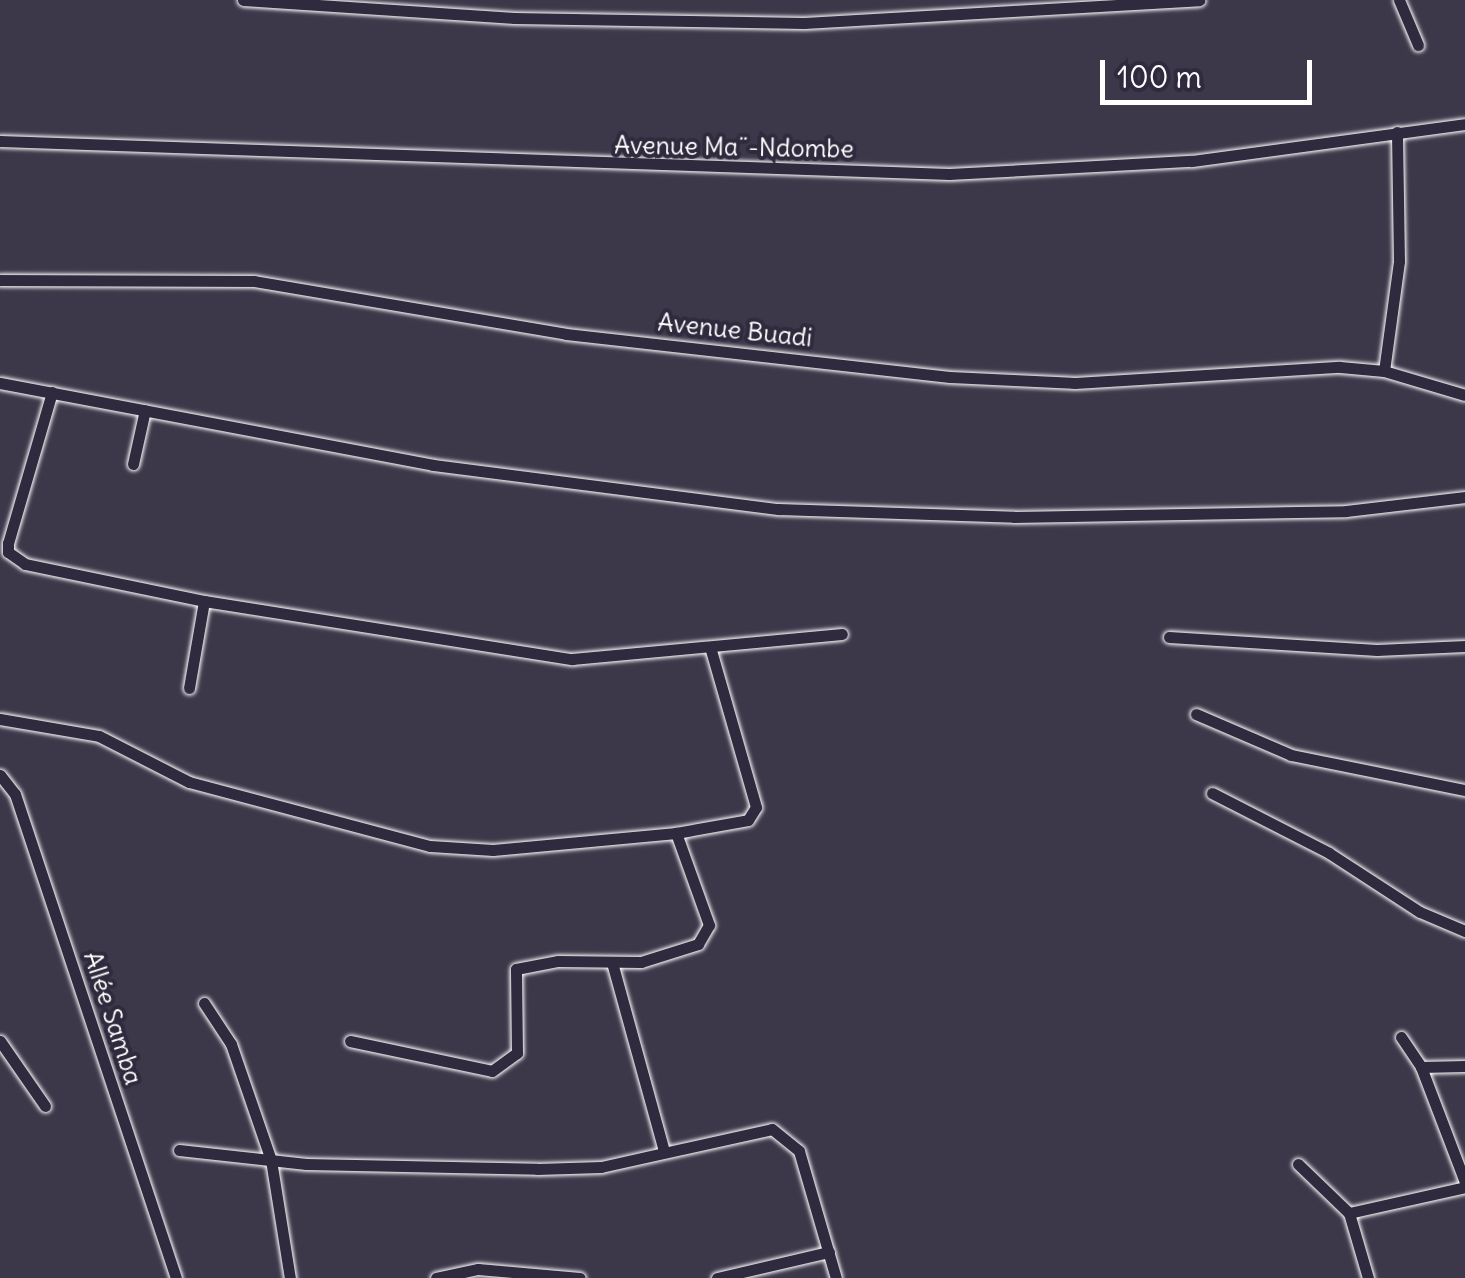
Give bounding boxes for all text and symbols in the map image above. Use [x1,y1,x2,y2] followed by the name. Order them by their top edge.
[1105,40,1318,102] scale bar
[1117,58,1202,96] text: 100 m
[614,130,854,164] street label: Avenue Ma¨-Ndombe
[656,307,814,353] street label: Avenue Buadi
[77,948,149,1088] street label: Allée Samba

